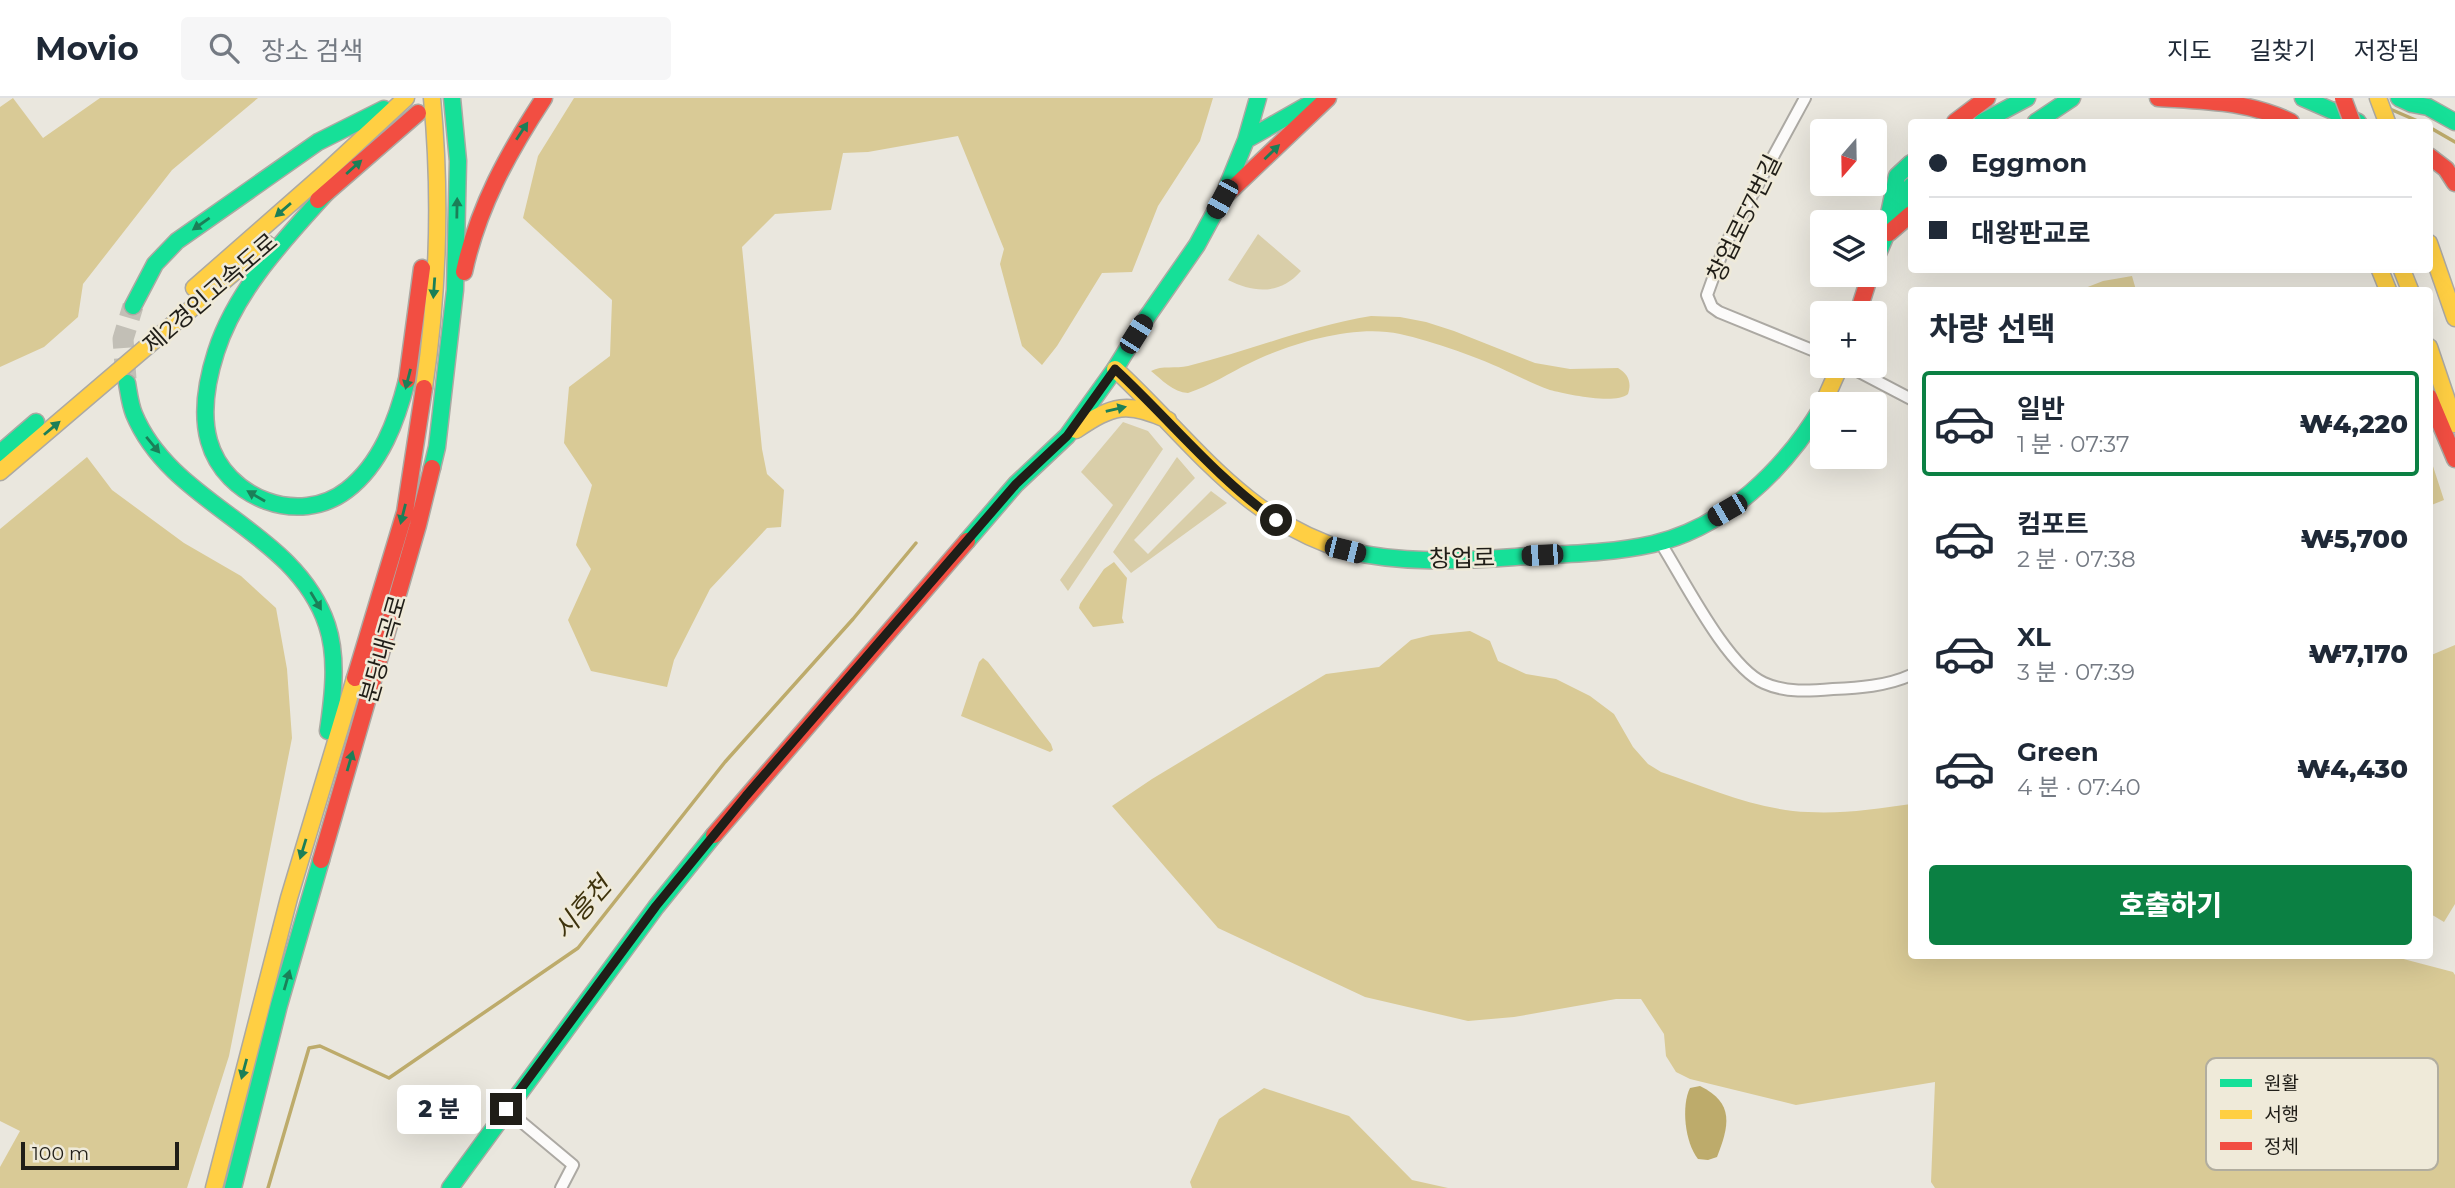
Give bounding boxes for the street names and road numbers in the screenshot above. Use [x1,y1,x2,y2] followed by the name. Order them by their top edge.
[1701,150,1787,286] street label: 창업로57번길
[137,227,283,359] street label: 제2경인고속도로
[1429,543,1495,573] street label: 창업로
[354,592,412,706] street label: 분당내곡로

